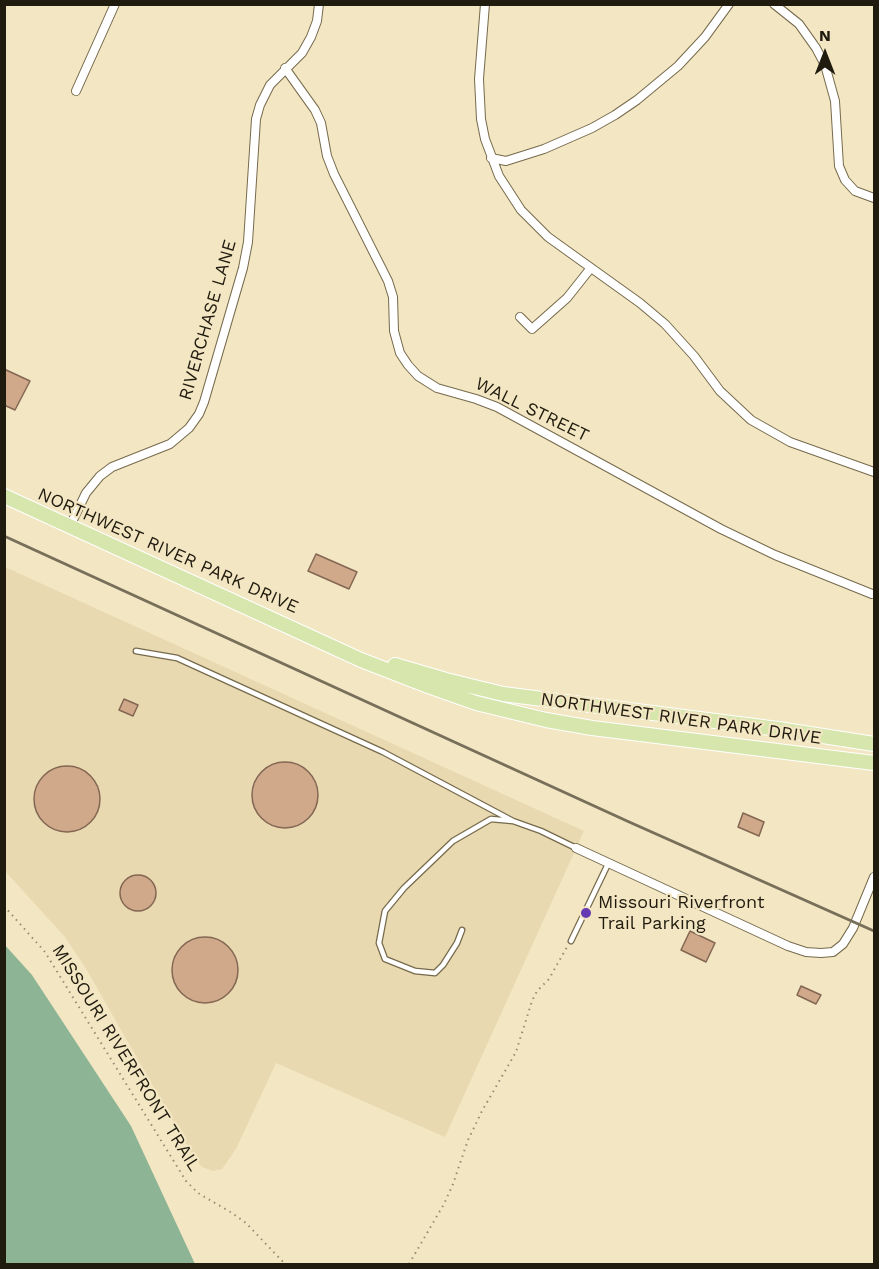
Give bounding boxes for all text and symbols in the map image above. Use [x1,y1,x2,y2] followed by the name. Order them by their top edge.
[795,24,855,84] north arrow
[819,26,831,45] text: N
[175,237,241,403] street label: RIVERCHASE LANE
[472,373,592,447] street label: WALL STREET
[34,484,302,618] street label: NORTHWEST RIVER PARK DRIVE
[539,689,823,749] street label: NORTHWEST RIVER PARK DRIVE
[598,892,765,934] place label: Missouri Riverfront Trail Parking
[579,906,593,920] marker: Missouri Riverfront Trail Parking
[47,941,205,1175] street label: MISSOURI RIVERFRONT TRAIL

